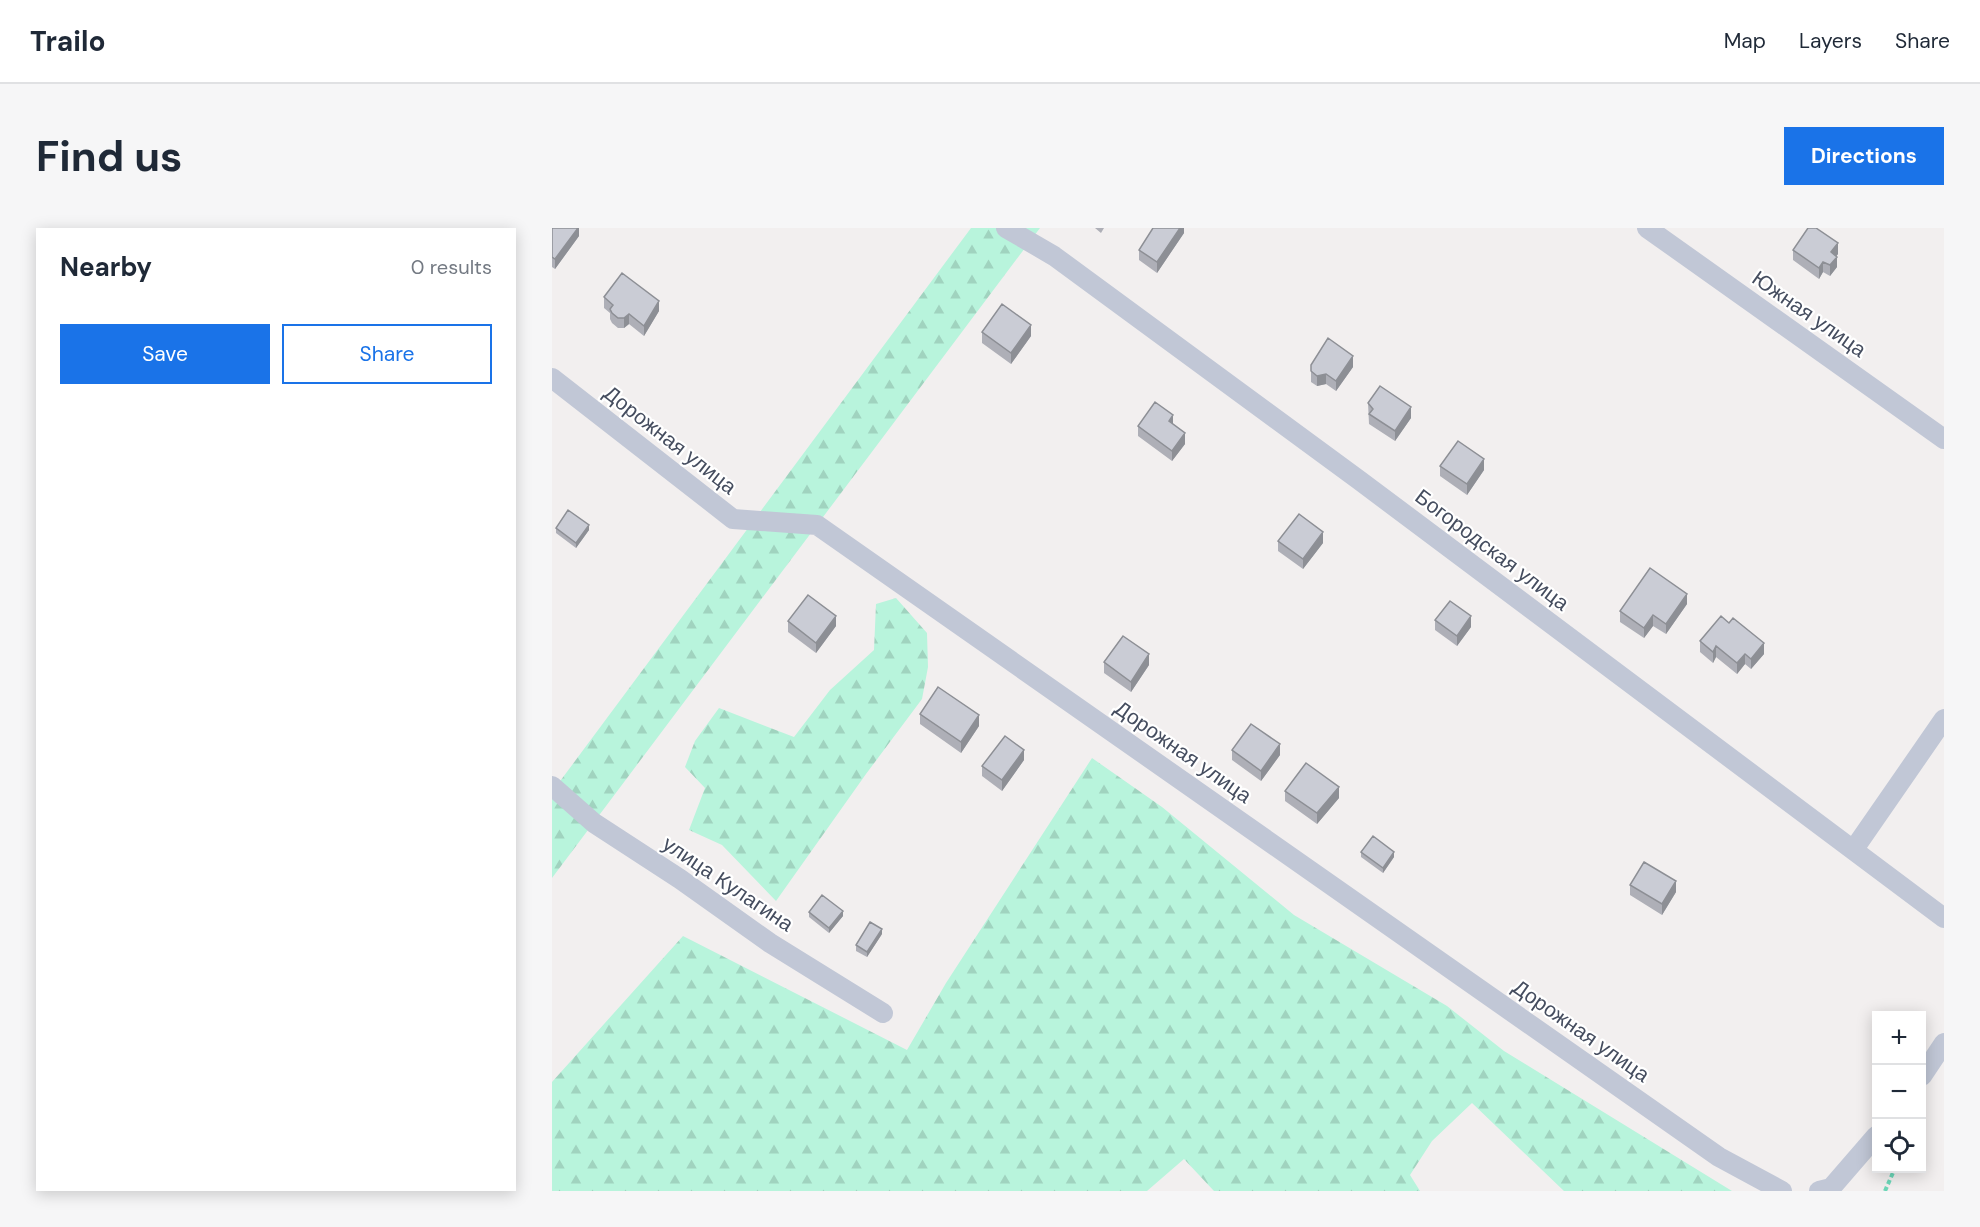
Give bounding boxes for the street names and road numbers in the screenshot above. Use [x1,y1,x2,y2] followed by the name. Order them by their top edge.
[1746,264,1872,364] street label: Южная улица
[598,379,742,501] street label: Дорожная улица
[1409,483,1575,617] street label: Богородская улица
[1109,694,1257,810] street label: Дорожная улица
[657,830,799,938] street label: улица Кулагина
[1507,973,1655,1089] street label: Дорожная улица

